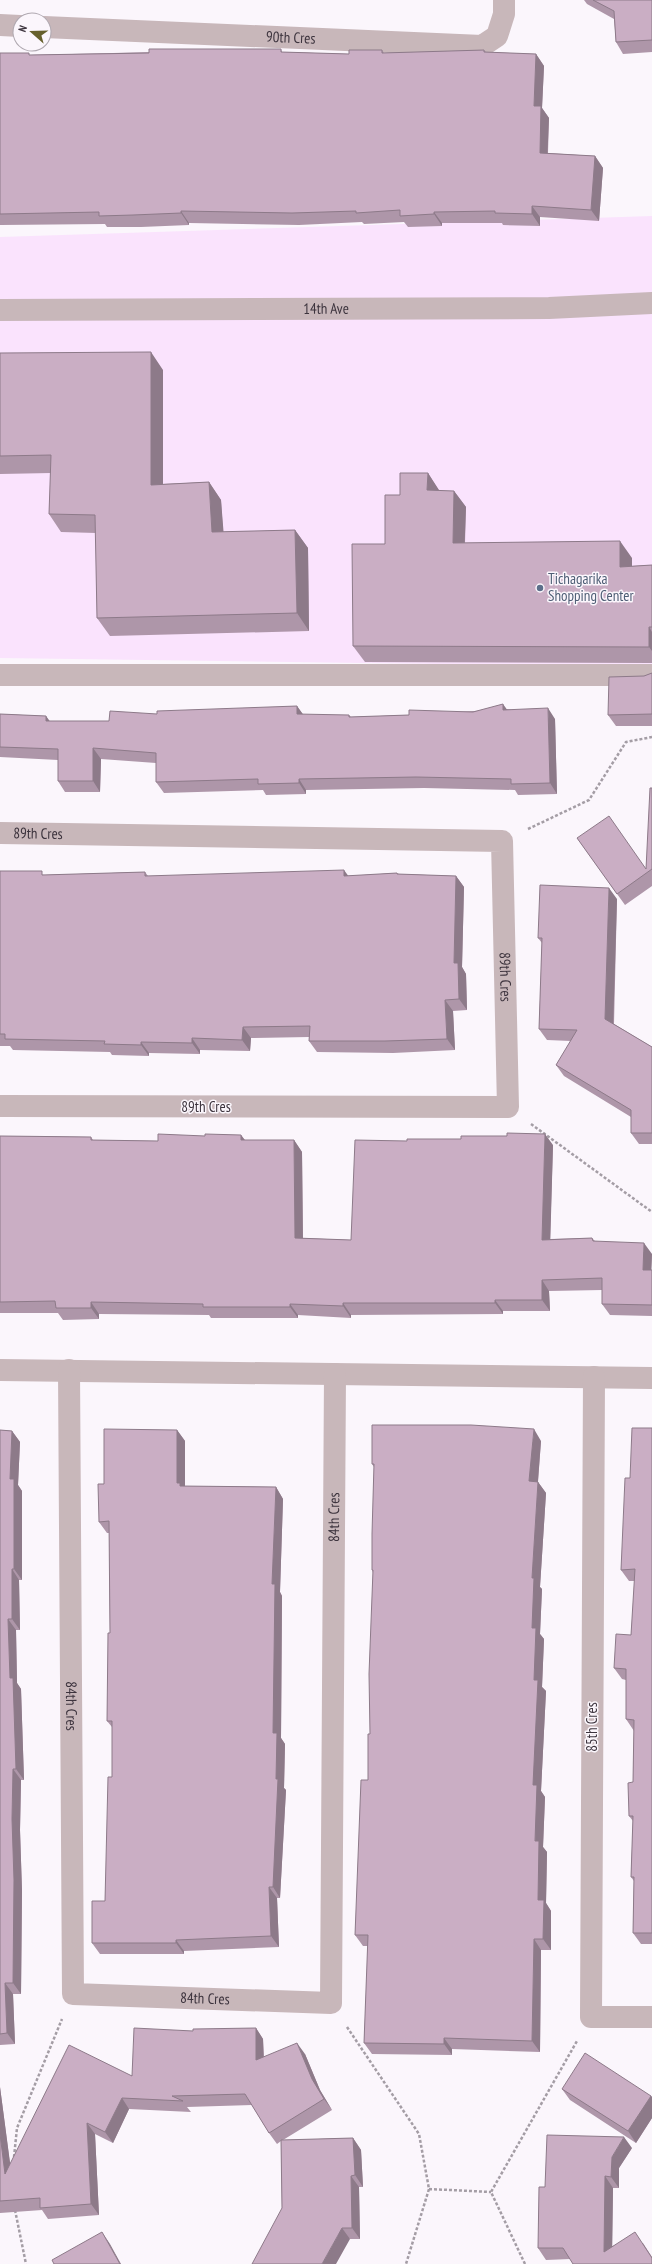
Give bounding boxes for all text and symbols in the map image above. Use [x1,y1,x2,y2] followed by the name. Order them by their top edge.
[12,12,52,52] north arrow
[15,23,30,34] text: N
[266,27,316,48] street label: 90th Cres
[303,299,349,318] street label: 14th Ave
[548,569,634,605] place label: Tichagarika Shopping Center
[535,583,545,593] marker: Tichagarika Shopping Center
[13,823,63,843] street label: 89th Cres
[496,952,516,1002] street label: 89th Cres
[181,1097,231,1116] street label: 89th Cres
[324,1492,343,1542] street label: 84th Cres
[62,1681,81,1731] street label: 84th Cres
[582,1702,601,1752] street label: 85th Cres
[180,1988,230,2008] street label: 84th Cres

